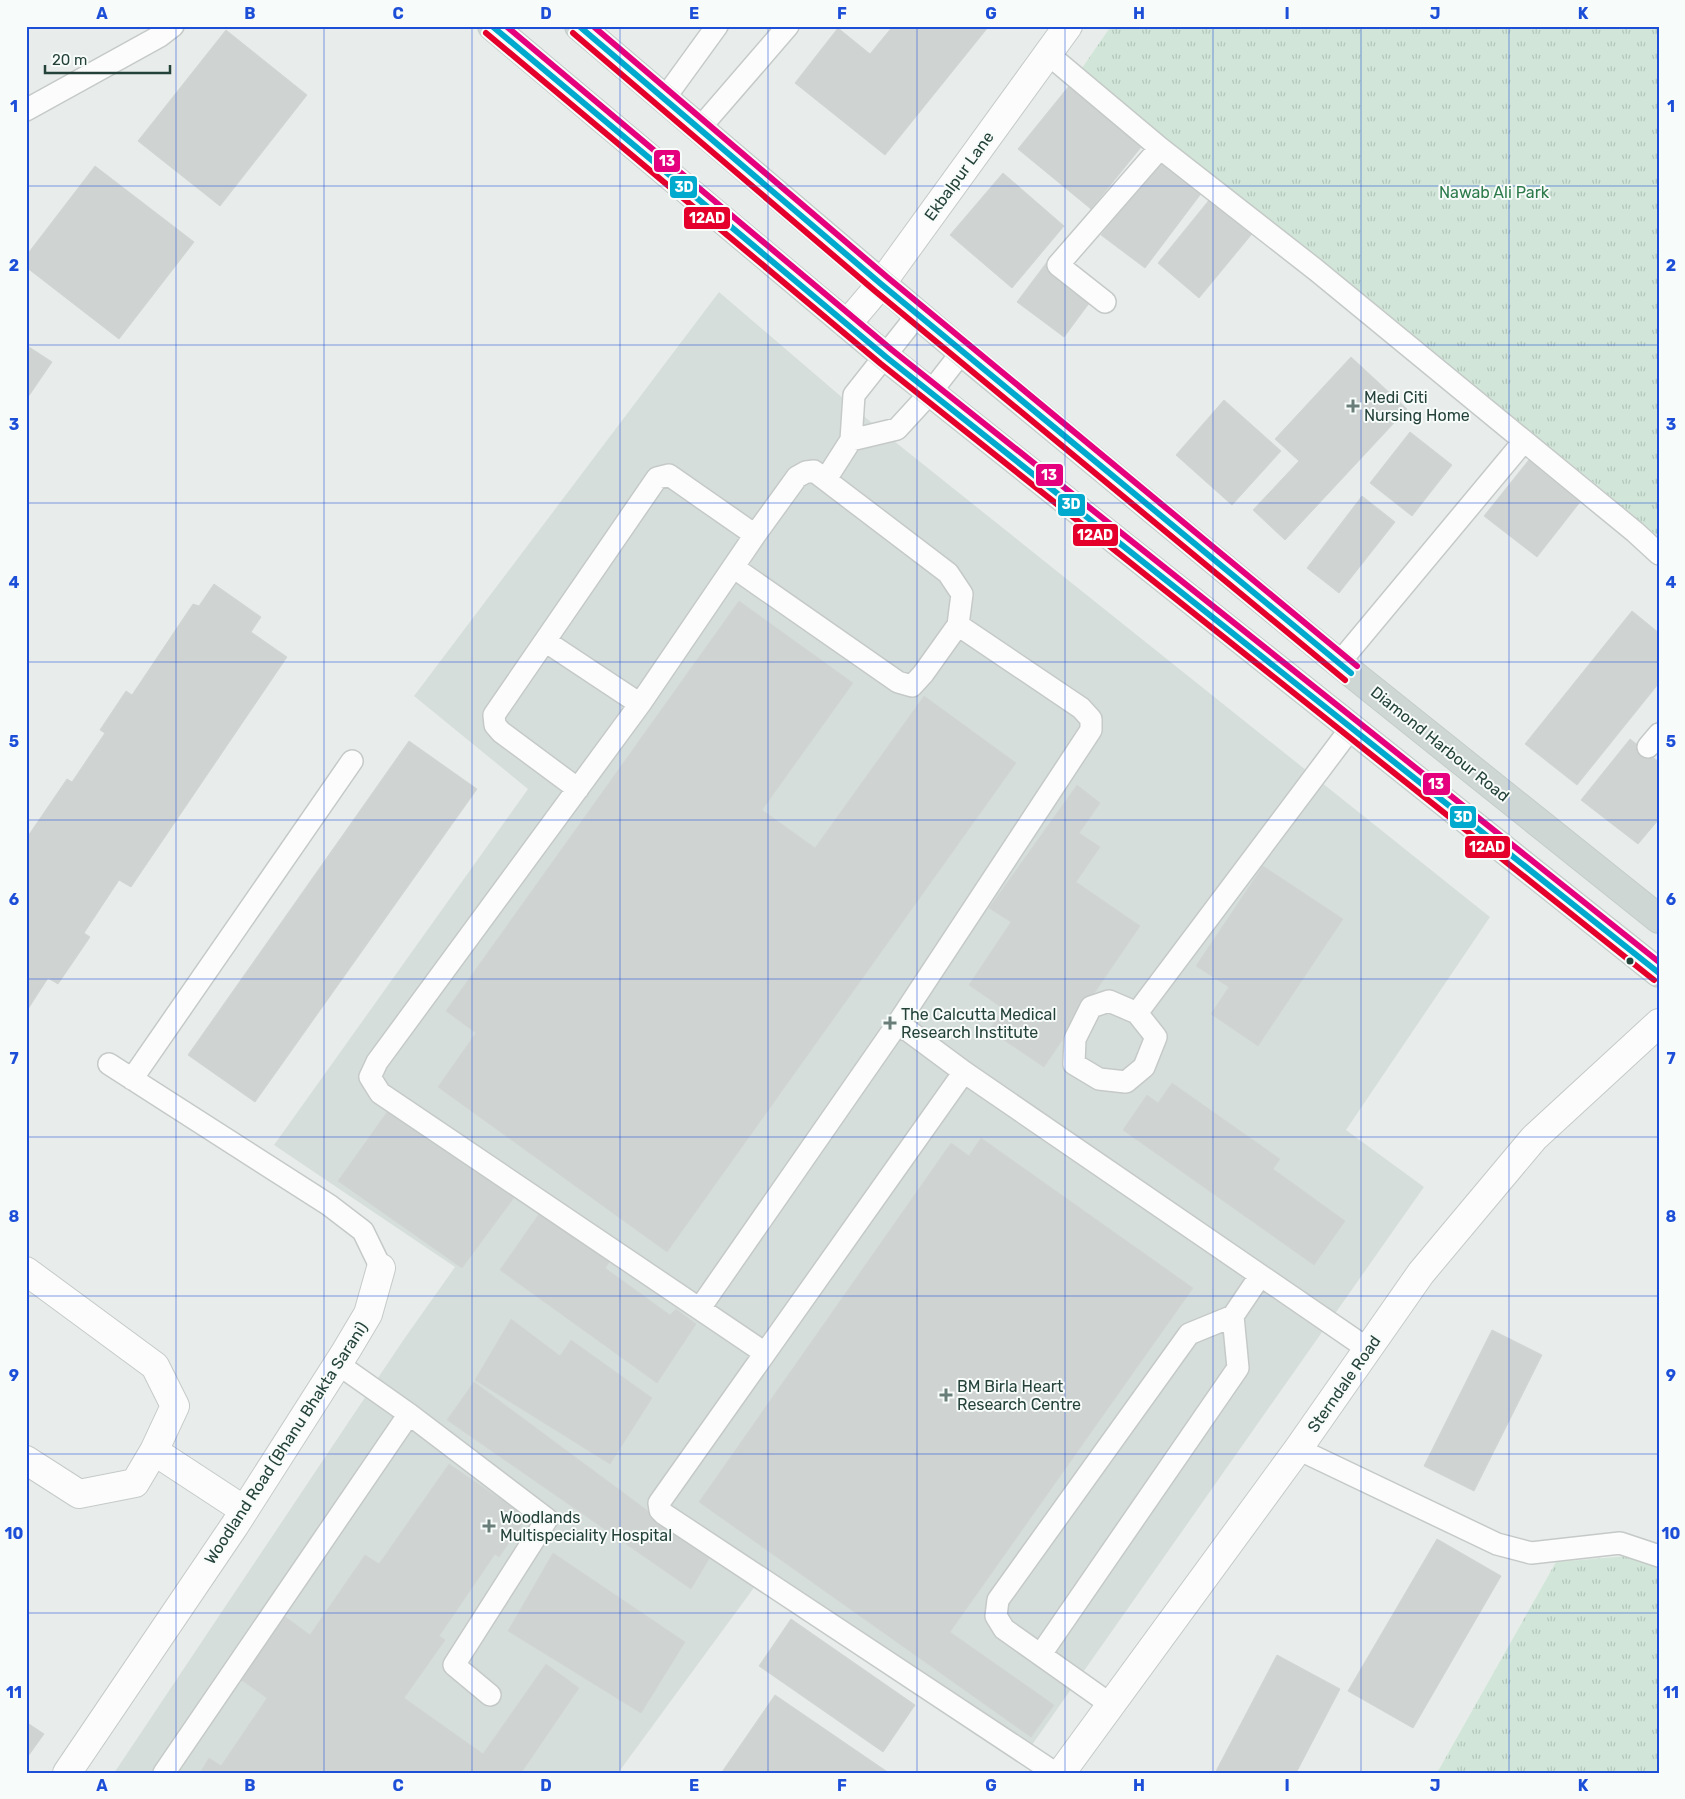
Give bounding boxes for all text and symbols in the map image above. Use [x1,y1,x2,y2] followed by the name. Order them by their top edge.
[96,4,108,23] text: A
[244,4,256,23] text: B
[392,4,404,23] text: C
[540,4,552,23] text: D
[689,4,699,23] text: E
[837,4,847,23] text: F
[985,4,997,23] text: G
[1133,4,1145,23] text: H
[1284,4,1290,23] text: I
[1430,4,1440,23] text: J
[1578,4,1589,23] text: K
[45,42,170,74] scale bar
[52,51,87,69] text: 20 m
[10,97,18,116] text: 1
[1667,97,1675,116] text: 1
[920,128,998,224] street label: Ekbalpur Lane
[653,149,681,173] line badge: 13
[659,153,675,170] text: 13
[669,175,698,199] line badge: 3D
[674,179,694,196] text: 3D
[1439,183,1550,202] park label: Nawab Ali Park
[683,206,731,230] line badge: 12AD
[689,210,725,227] text: 12AD
[9,256,19,275] text: 2
[1666,256,1676,275] text: 2
[1364,388,1470,425] place label: Medi Citi Nursing Home
[1346,399,1360,413] marker: Medi Citi Nursing Home
[9,415,19,434] text: 3
[1666,415,1676,434] text: 3
[1035,463,1064,487] line badge: 13
[1041,467,1057,484] text: 13
[1057,493,1086,517] line badge: 3D
[1061,496,1081,513] text: 3D
[1072,523,1119,547] line badge: 12AD
[1077,527,1113,544] text: 12AD
[9,573,20,592] text: 4
[1666,573,1677,592] text: 4
[1367,682,1513,806] street label: Diamond Harbour Road
[9,732,19,751] text: 5
[1666,732,1676,751] text: 5
[1422,772,1451,796] line badge: 13
[1428,776,1444,793] text: 13
[1449,805,1477,829] line badge: 3D
[1453,809,1473,826] text: 3D
[1464,835,1511,859] line badge: 12AD
[1469,839,1505,856] text: 12AD
[9,890,19,909] text: 6
[1666,890,1676,909] text: 6
[1625,956,1635,966] unlabelled marker
[901,1005,1056,1042] place label: The Calcutta Medical Research Institute
[883,1016,897,1030] marker: The Calcutta Medical Research Institute
[9,1049,19,1068] text: 7
[1666,1049,1676,1068] text: 7
[9,1207,20,1226] text: 8
[1666,1207,1677,1226] text: 8
[200,1318,372,1568] street label: Woodland Road (Bhanu Bhakta Sarani)
[1304,1332,1384,1436] street label: Sterndale Road
[9,1366,19,1385] text: 9
[1666,1366,1676,1385] text: 9
[957,1377,1081,1414] place label: BM Birla Heart Research Centre
[939,1388,953,1402] marker: BM Birla Heart Research Centre
[500,1508,672,1545] place label: Woodlands Multispeciality Hospital
[482,1519,496,1533] marker: Woodlands Multispeciality Hospital
[5,1524,24,1543] text: 10
[1662,1524,1681,1543] text: 10
[6,1683,22,1702] text: 11
[1663,1683,1679,1702] text: 11
[96,1776,108,1795] text: A
[244,1776,256,1795] text: B
[392,1776,404,1795] text: C
[540,1776,552,1795] text: D
[689,1776,699,1795] text: E
[837,1776,847,1795] text: F
[985,1776,997,1795] text: G
[1133,1776,1145,1795] text: H
[1284,1776,1290,1795] text: I
[1430,1776,1440,1795] text: J
[1578,1776,1589,1795] text: K

